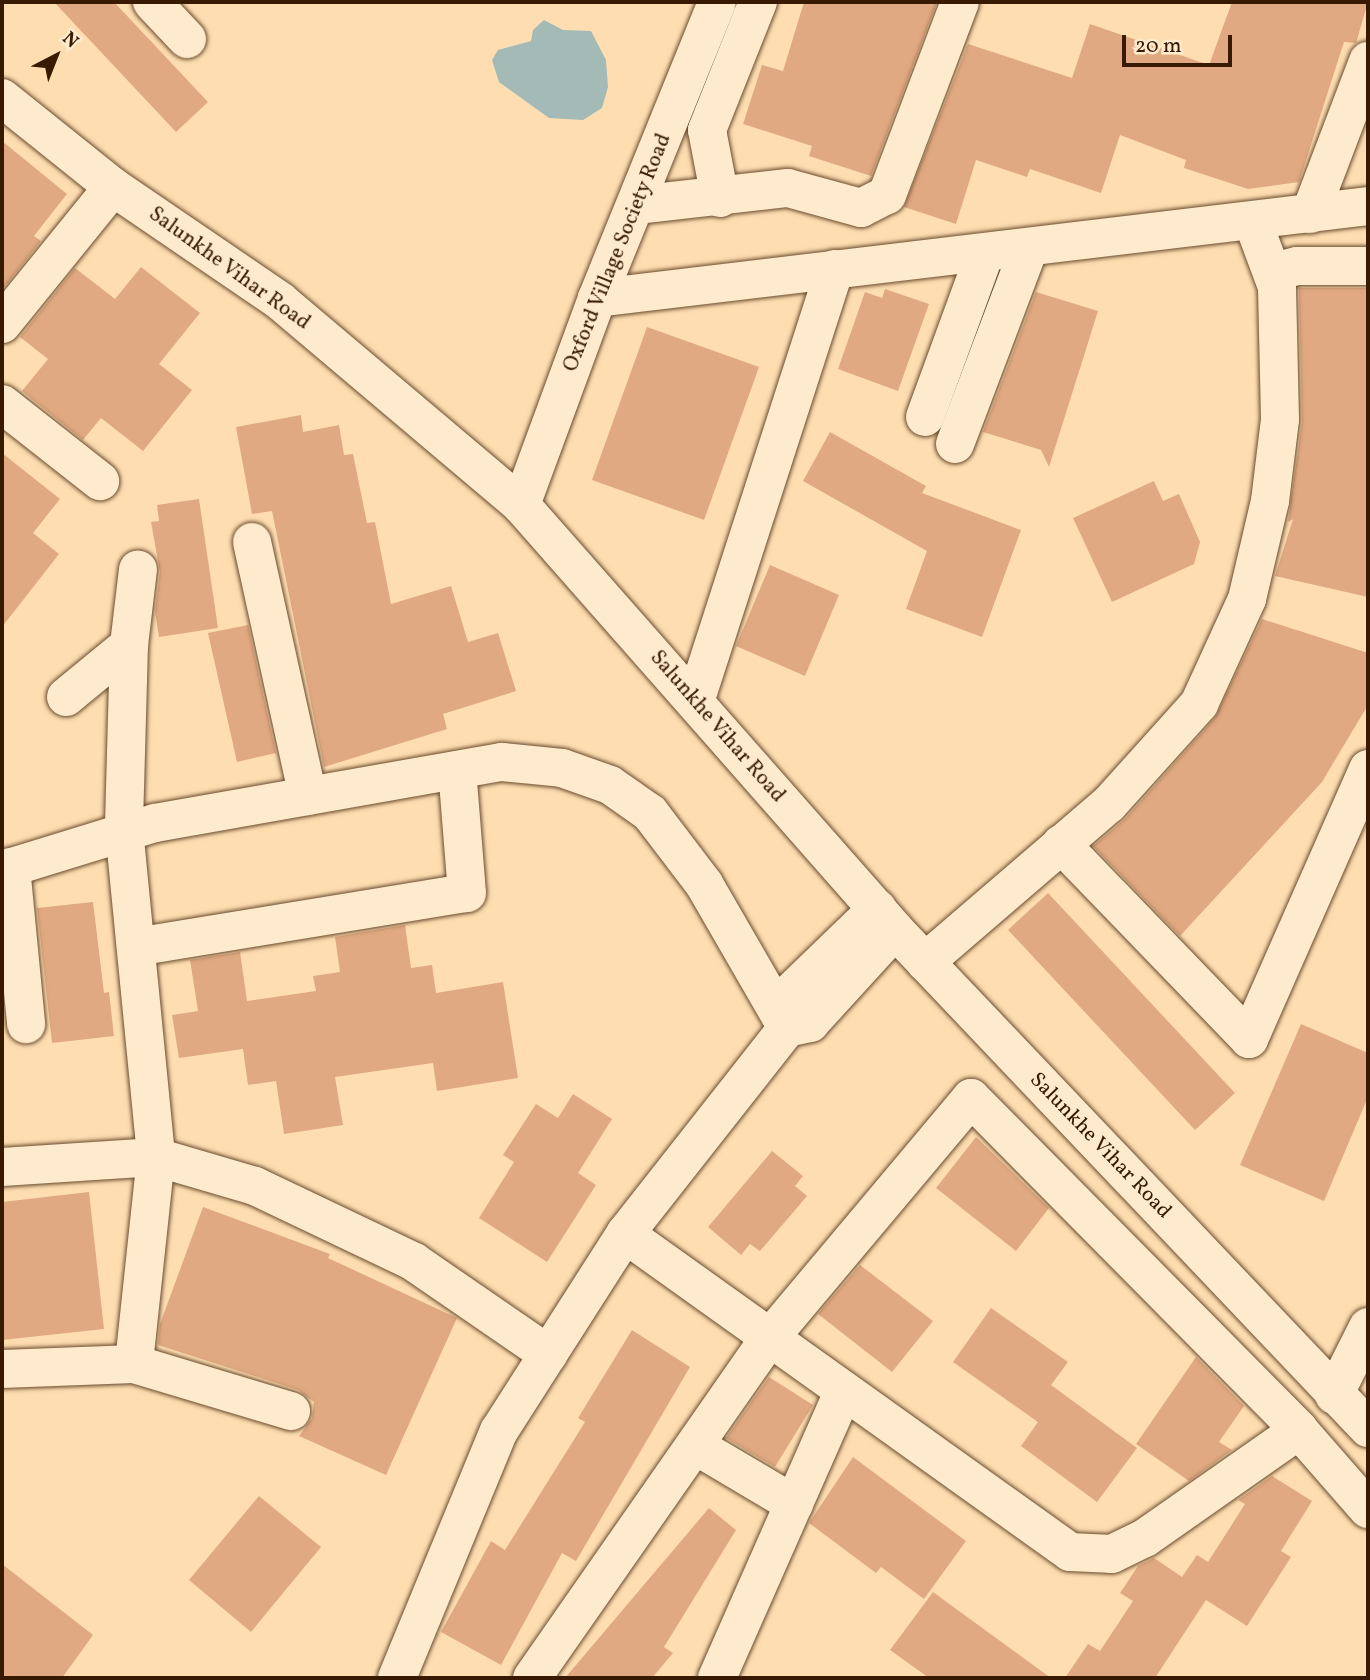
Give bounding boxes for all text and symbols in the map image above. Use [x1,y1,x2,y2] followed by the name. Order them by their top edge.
[21,21,91,91] north arrow
[1125,21,1235,65] scale bar
[56,26,84,55] text: N
[1135,32,1181,61] text: 20 m
[558,130,678,376] street label: Oxford Village Society Road
[143,202,315,336] street label: Salunkhe Vihar Road
[644,646,790,808] street label: Salunkhe Vihar Road
[1024,1068,1176,1224] street label: Salunkhe Vihar Road

